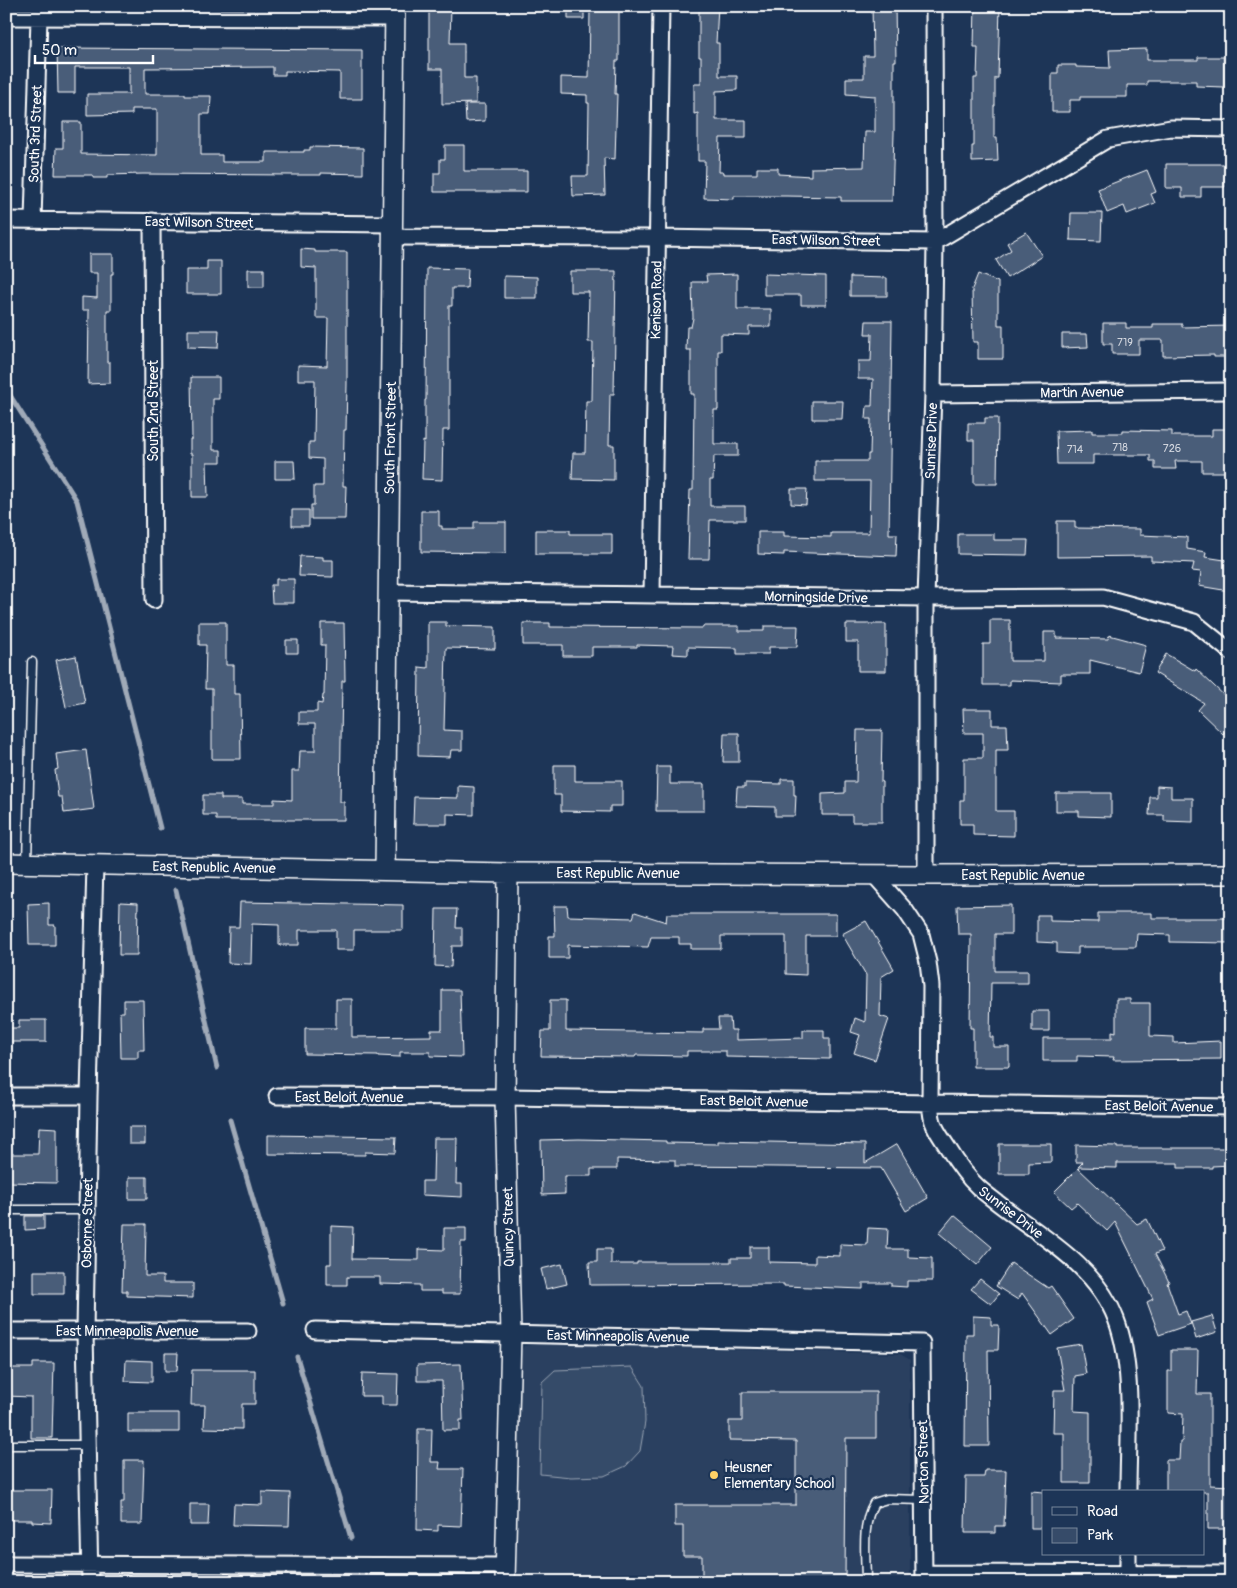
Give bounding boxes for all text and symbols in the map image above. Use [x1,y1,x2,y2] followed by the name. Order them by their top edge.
[35,32,152,64] scale bar
[42,41,77,60] text: 50 m
[25,84,46,183] street label: South 3rd Street
[144,213,254,232] street label: East Wilson Street
[771,231,881,250] street label: East Wilson Street
[647,260,666,340] street label: Kenison Road
[1117,336,1133,349] house number: 719
[145,360,162,462] street label: South 2nd Street
[381,381,400,495] street label: South Front Street
[1040,383,1124,402] street label: Martin Avenue
[922,402,941,480] street label: Sunrise Drive
[1112,441,1128,454] house number: 718
[1163,442,1181,455] house number: 726
[1067,443,1084,456] house number: 714
[764,588,868,607] street label: Morningside Drive
[152,858,276,877] street label: East Republic Avenue
[556,865,680,882] street label: East Republic Avenue
[961,867,1085,884] street label: East Republic Avenue
[295,1089,403,1106] street label: East Beloit Avenue
[700,1092,809,1111] street label: East Beloit Avenue
[1105,1097,1214,1116] street label: East Beloit Avenue
[78,1177,97,1268] street label: Osborne Street
[975,1183,1047,1242] street label: Sunrise Drive
[499,1187,518,1267] street label: Quincy Street
[56,1323,198,1340] street label: East Minneapolis Avenue
[547,1327,690,1346] street label: East Minneapolis Avenue
[914,1420,933,1504] street label: Norton Street
[724,1459,835,1492] place label: Heusner Elementary School
[708,1469,720,1481] marker: Heusner Elementary School
[1042,1490,1204,1556] legend
[1087,1502,1118,1521] text: Road
[1087,1526,1114,1545] text: Park

